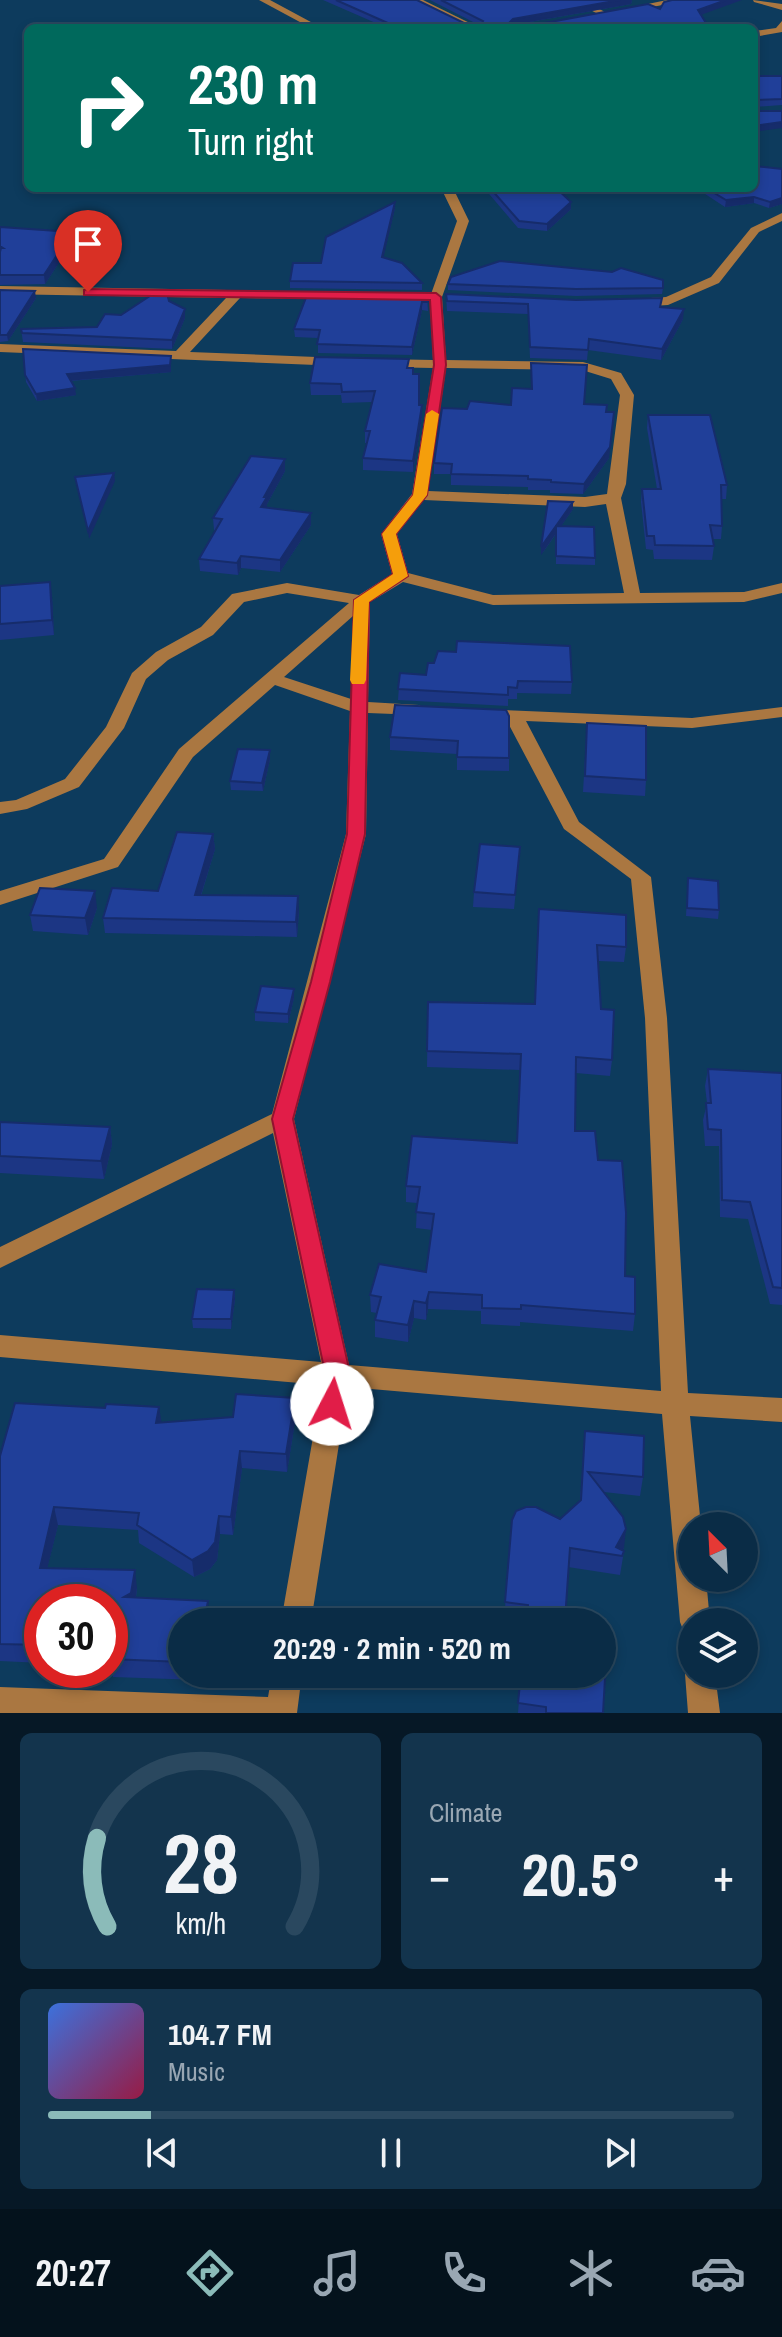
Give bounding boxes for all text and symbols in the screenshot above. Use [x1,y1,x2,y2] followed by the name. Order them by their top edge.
[188,46,318,121] text: 230 m
[56,56,160,160] icon: right
[188,118,313,166] text: Turn right
[54,210,122,292] pin
[66,222,110,266] icon: arrive
[290,1362,374,1446] position arrow
[678,1512,758,1592] north arrow
[678,1512,758,1688] map controls
[24,1584,128,1688] speed limit sign: 30
[678,1608,758,1688] button: layers
[273,1628,511,1668] text: 20:29 · 2 min · 520 m
[429,1795,502,1830] text: Climate
[163,1807,238,1919] text: 28
[522,1834,641,1915] text: 20.5°
[429,1845,450,1905] text: −
[713,1845,734,1905] text: +
[175,1904,226,1943] text: km/h
[168,2014,272,2054] text: 104.7 FM
[168,2054,225,2089] text: Music
[140,2131,184,2175] icon: previous
[369,2131,413,2175] icon: pause
[598,2131,642,2175] icon: next
[182,2245,238,2301] icon: directions
[309,2245,365,2301] icon: music
[436,2245,492,2301] icon: phone
[563,2245,619,2301] icon: climate
[690,2245,746,2301] icon: car
[36,2249,111,2297] text: 20:27

